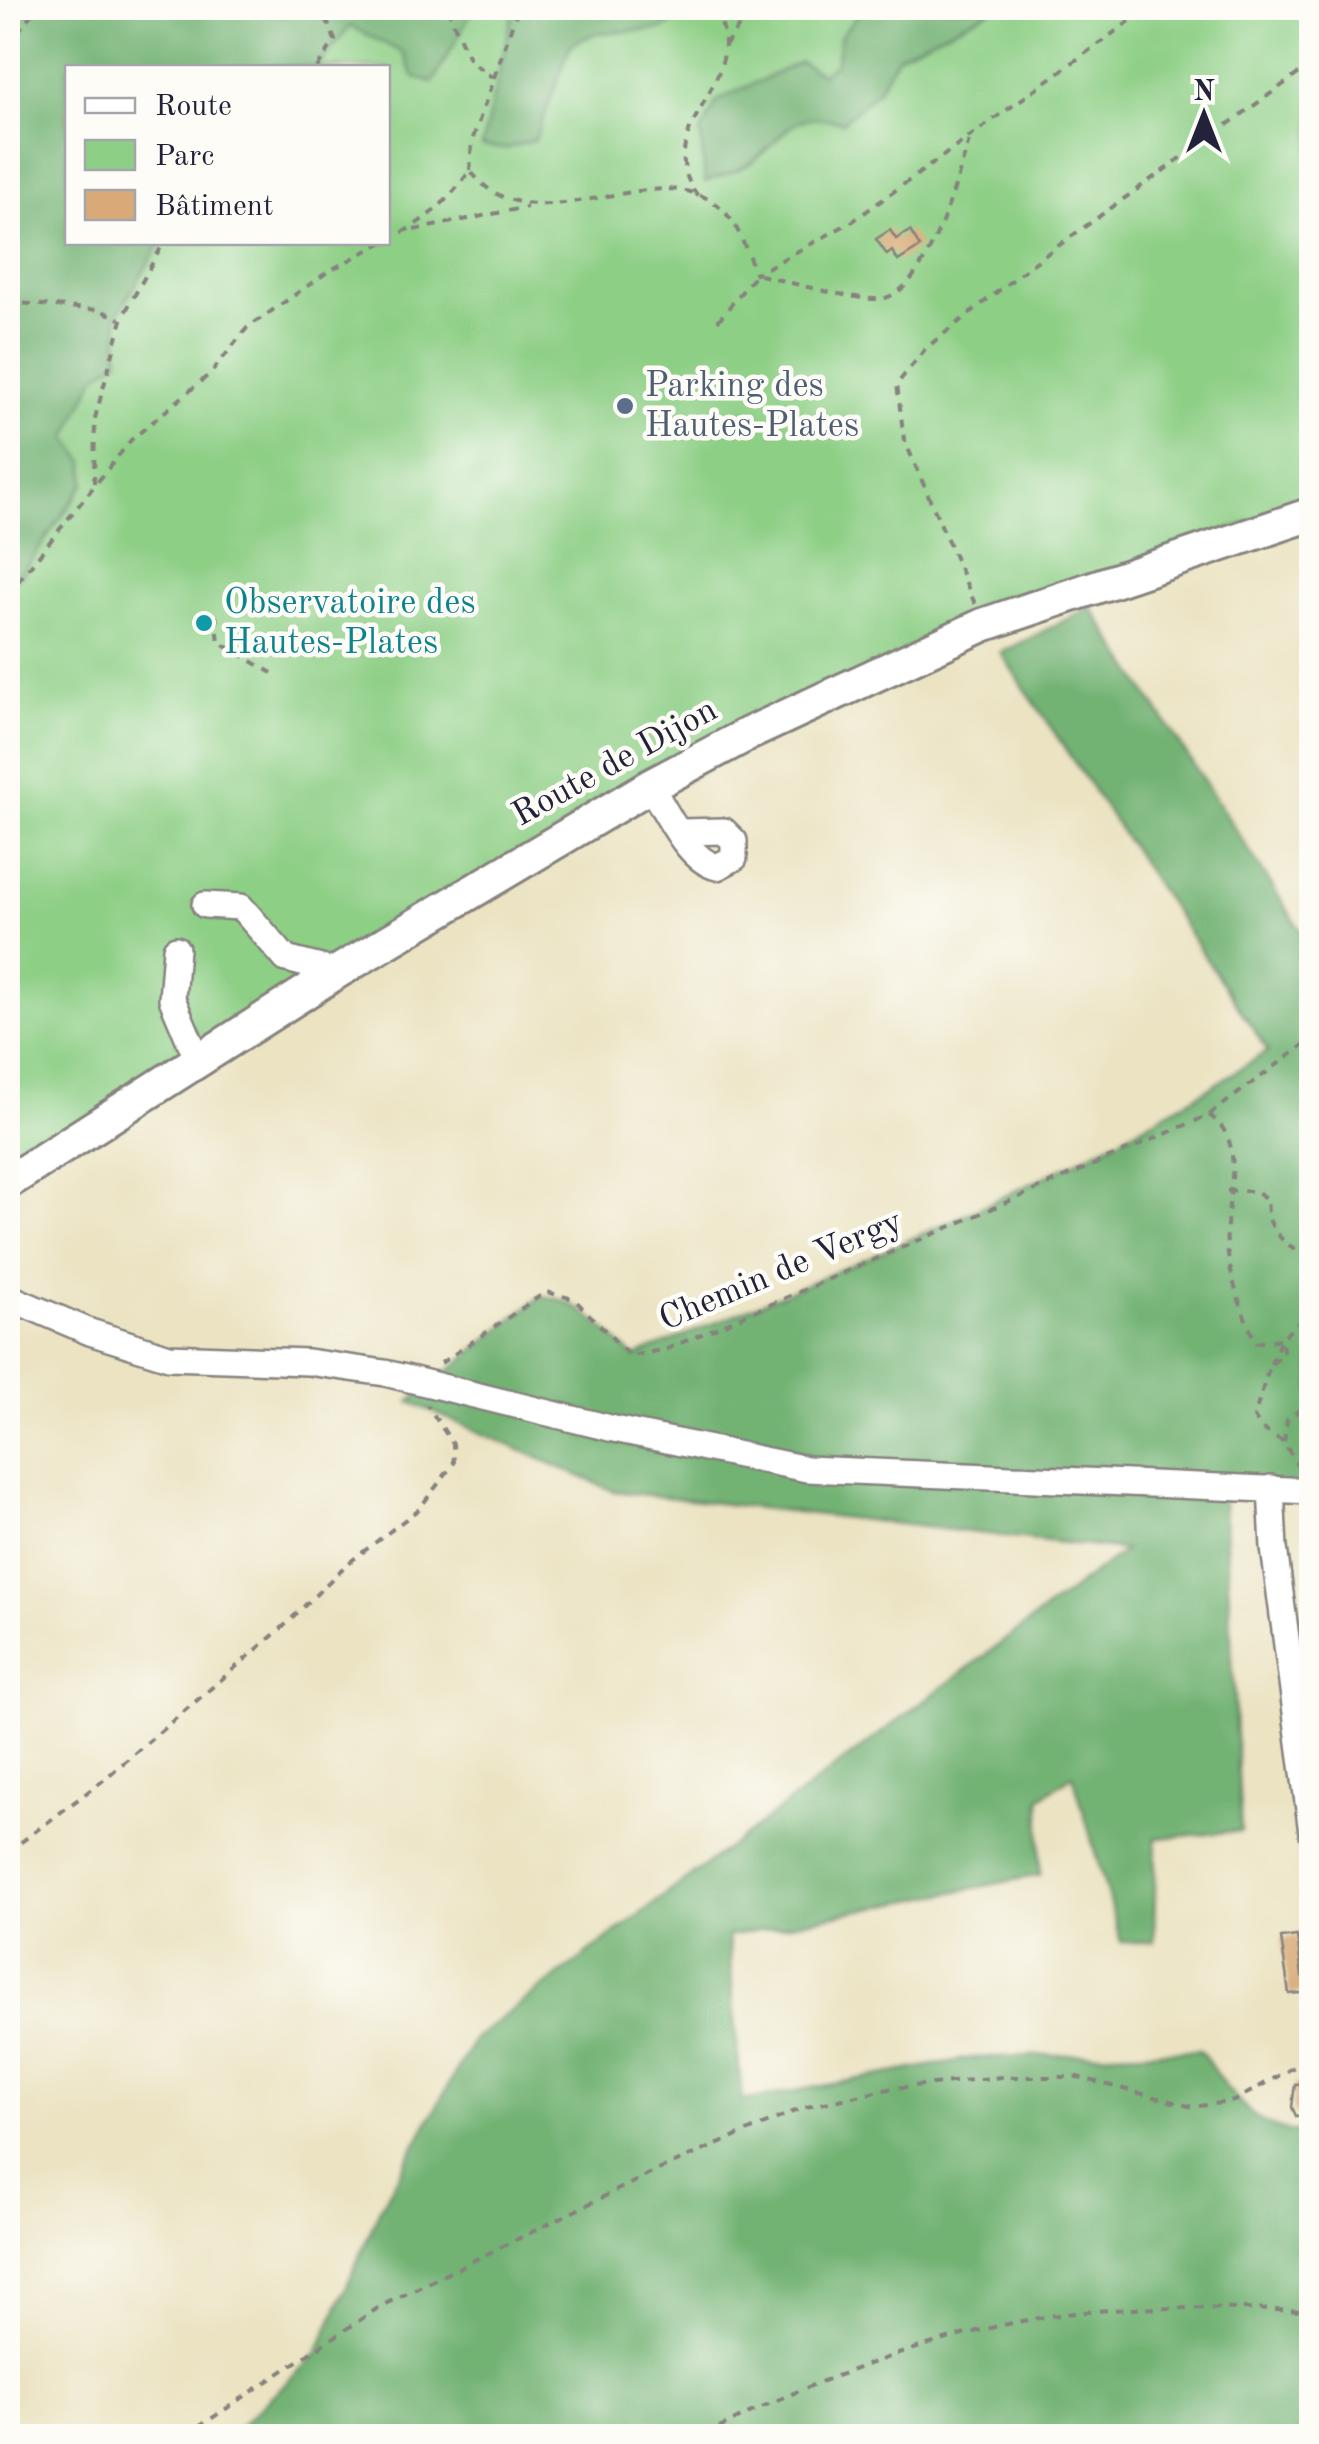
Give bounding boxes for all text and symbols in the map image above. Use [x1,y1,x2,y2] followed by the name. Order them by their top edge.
[65,65,390,245] legend
[1154,65,1254,165] north arrow
[1193,79,1215,107] text: N
[155,92,232,122] text: Route
[155,142,214,172] text: Parc
[155,192,273,222] text: Bâtiment
[645,369,859,444] place label: Parking des Hautes-Plates
[614,395,636,417] marker: Parking des Hautes-Plates
[224,586,476,661] place label: Observatoire des Hautes-Plates
[193,612,215,634] marker: Observatoire des Hautes-Plates
[507,693,723,833] street label: Route de Dijon
[654,1204,908,1338] street label: Chemin de Vergy

